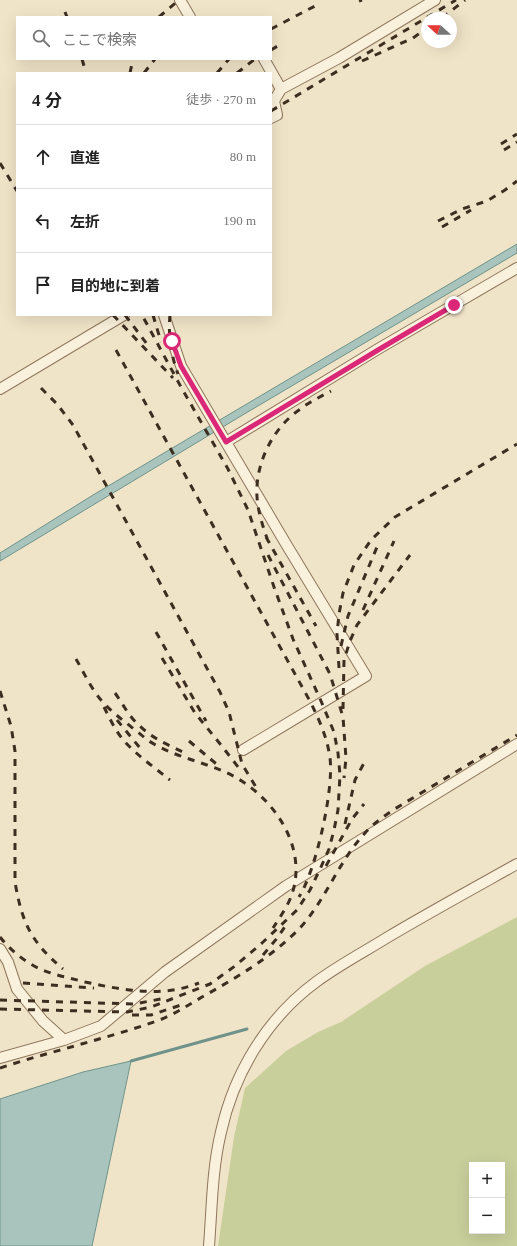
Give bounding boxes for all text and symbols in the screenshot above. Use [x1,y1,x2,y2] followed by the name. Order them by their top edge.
[421,12,457,48] north arrow
[16,16,272,60] search box
[30,27,52,49] icon: search
[62,32,137,48] text: ここで検索
[32,91,62,110] text: 4 分
[186,92,256,107] text: 徒歩 · 270 m
[32,146,54,168] icon: ahead
[230,149,256,164] text: 80 m
[70,150,100,166] text: 直進
[32,210,54,232] icon: left
[223,213,256,228] text: 190 m
[70,214,100,230] text: 左折
[32,274,54,296] icon: arrive
[70,278,160,294] text: 目的地に到着
[445,296,463,314] route end
[163,332,181,350] route start
[469,1162,505,1234] map controls
[469,1162,505,1198] button: +
[469,1198,505,1234] button: −

